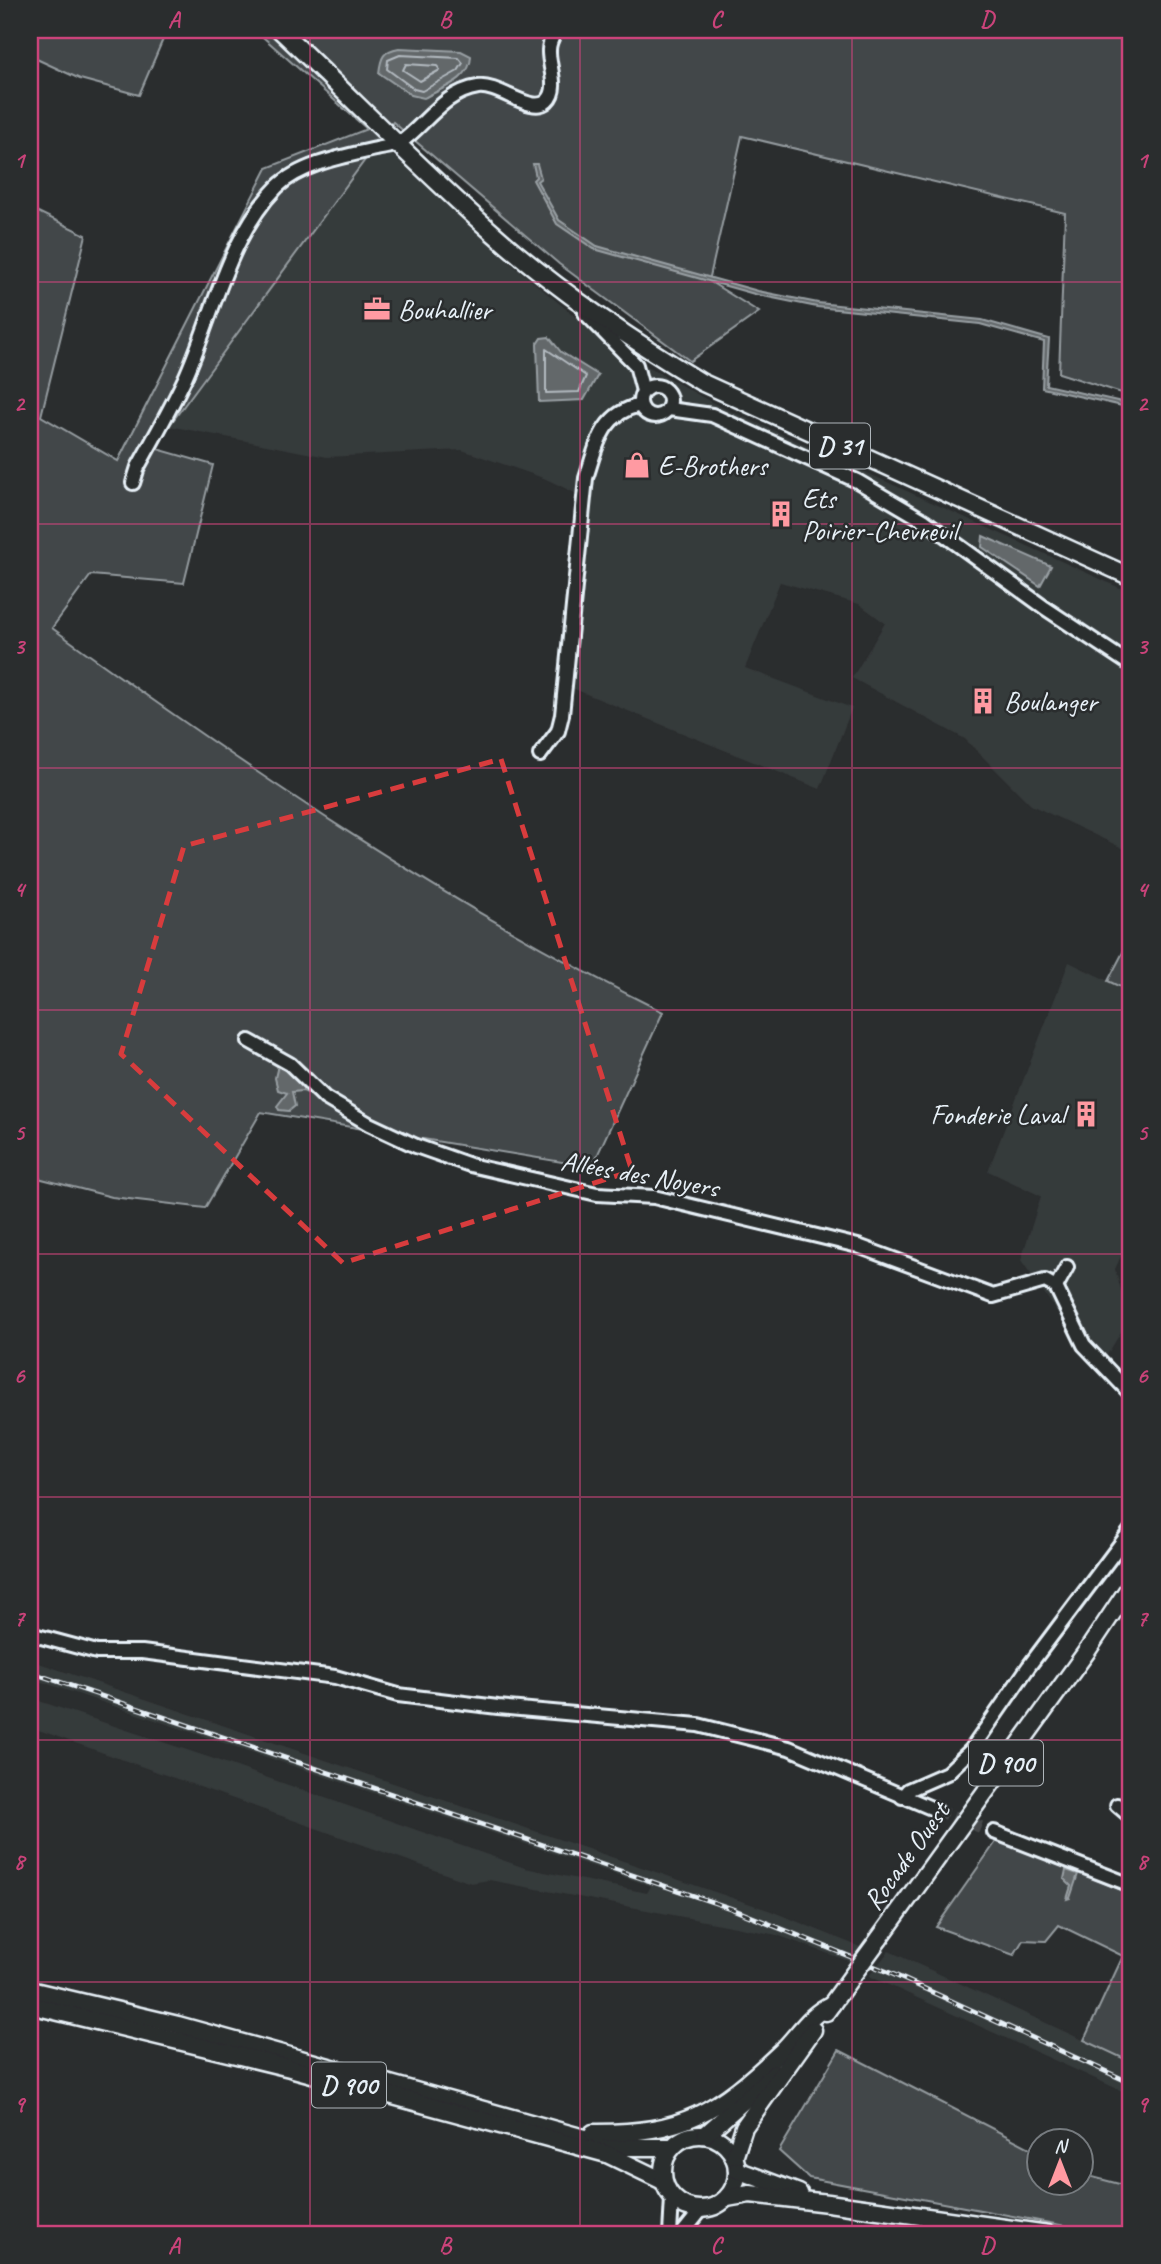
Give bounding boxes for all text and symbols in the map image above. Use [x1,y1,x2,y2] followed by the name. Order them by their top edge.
[168,5,182,34] text: A
[439,5,453,34] text: B
[711,5,725,34] text: C
[980,5,996,34] text: D
[14,146,27,175] text: 1
[1137,146,1150,175] text: 1
[398,292,494,327] place label: Bouhallier
[362,294,392,324] office icon: Bouhallier
[14,389,27,418] text: 2
[1137,389,1150,418] text: 2
[810,424,870,468] road number: D 31
[658,448,770,483] place label: E-Brothers
[622,450,652,480] shop icon: E-Brothers
[802,481,962,548] place label: Ets Poirier-Chevreuil
[766,499,796,529] building icon: Ets Poirier-Chevreuil
[14,632,27,661] text: 3
[1137,632,1150,661] text: 3
[1004,684,1100,719] place label: Boulanger
[968,686,998,716] building icon: Boulanger
[14,875,27,904] text: 4
[1137,875,1150,904] text: 4
[930,1097,1070,1132] place label: Fonderie Laval
[1071,1099,1101,1129] building icon: Fonderie Laval
[14,1118,26,1147] text: 5
[1137,1118,1149,1147] text: 5
[558,1143,724,1206] street label: Allées des Noyers
[14,1361,27,1390] text: 6
[1137,1361,1150,1390] text: 6
[14,1604,27,1633] text: 7
[1137,1604,1150,1633] text: 7
[969,1740,1043,1786] road number: D 900
[855,1793,958,1917] street label: Rocade Ouest
[14,1847,27,1876] text: 8
[1137,1847,1150,1876] text: 8
[312,2062,386,2108] road number: D 900
[14,2090,27,2119] text: 9
[1137,2090,1150,2119] text: 9
[1024,2128,1094,2198] north arrow
[1054,2134,1069,2158] text: N
[168,2231,182,2260] text: A
[439,2231,453,2260] text: B
[711,2231,725,2260] text: C
[980,2231,996,2260] text: D

